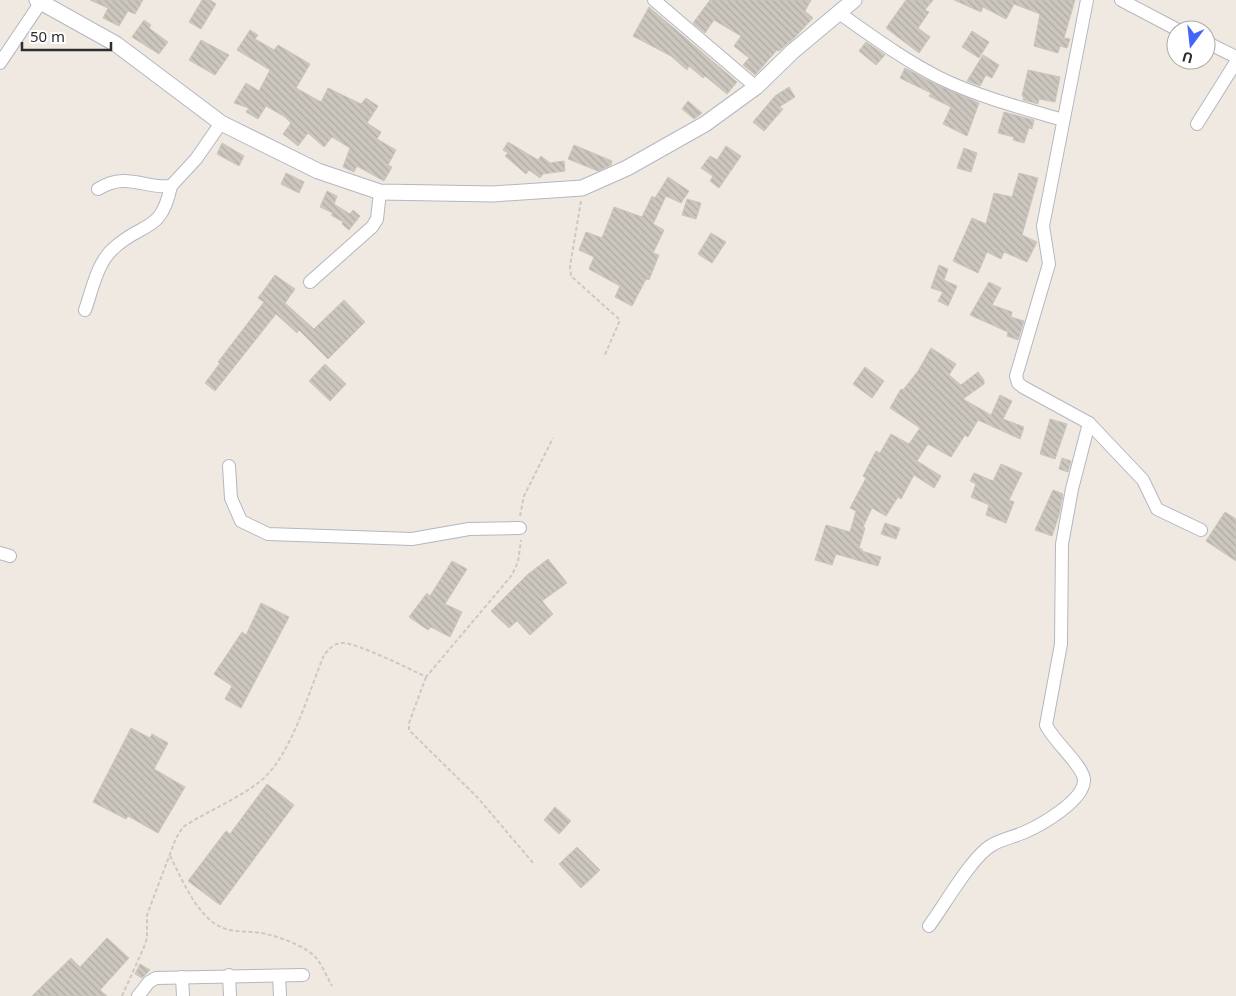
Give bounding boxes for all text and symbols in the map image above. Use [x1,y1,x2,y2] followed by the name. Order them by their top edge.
[22,20,111,52] scale bar
[1166,20,1216,70] north arrow
[30,26,65,46] text: 50 m
[1180,47,1195,69] text: U

